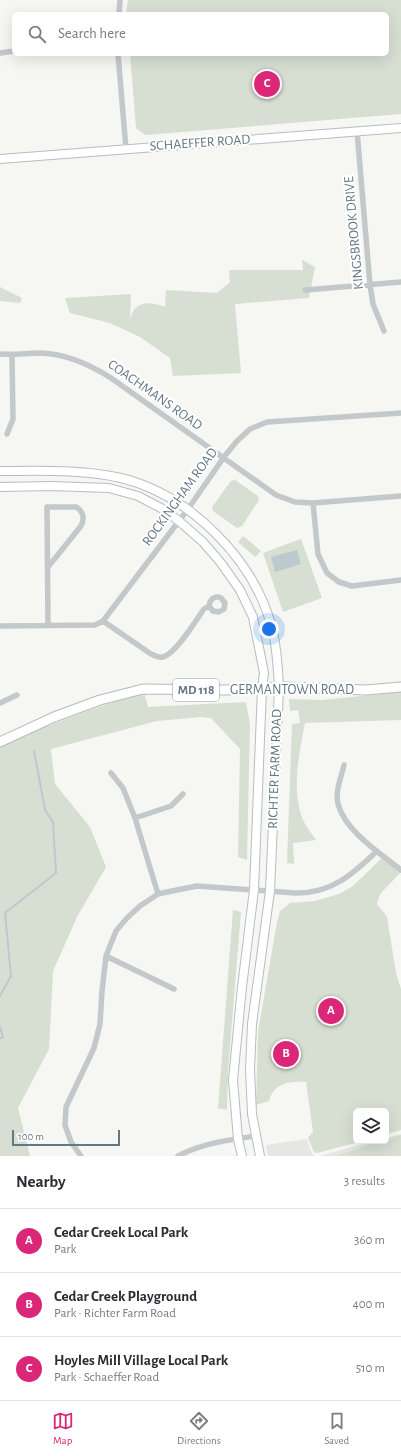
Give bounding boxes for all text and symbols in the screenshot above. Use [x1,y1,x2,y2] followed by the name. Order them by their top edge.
[12,12,389,56] search box
[26,23,48,45] icon: search
[58,26,126,41] text: Search here
[254,69,280,99] pin: C
[149,133,251,153] street label: SCHAEFFER ROAD
[342,176,366,290] street label: KINGSBROOK DRIVE
[105,357,205,433] street label: COACHMANS ROAD
[140,445,220,549] street label: ROCKINGHAM ROAD
[259,619,279,639] your location
[173,679,219,701] road number: MD 118
[230,683,354,697] street label: GERMANTOWN ROAD
[266,709,284,829] street label: RICHTER FARM ROAD
[318,996,344,1026] pin: A
[273,1039,299,1069] pin: B
[353,1108,389,1144] map controls
[353,1108,389,1144] button: layers
[12,1128,120,1147] scale bar
[18,1131,44,1142] text: 100 m
[16,1173,66,1190] text: Nearby
[344,1175,385,1188] text: 3 results
[54,1225,188,1240] text: Cedar Creek Local Park
[25,1234,33,1247] text: A
[354,1234,385,1247] text: 360 m
[54,1243,76,1256] text: Park
[54,1289,197,1304] text: Cedar Creek Playground
[25,1298,33,1311] text: B
[352,1298,385,1311] text: 400 m
[54,1307,176,1320] text: Park · Richter Farm Road
[54,1353,228,1368] text: Hoyles Mill Village Local Park
[26,1362,32,1375] text: C
[356,1362,385,1375] text: 510 m
[54,1371,159,1384] text: Park · Schaeffer Road
[52,1410,74,1447] tab: Map
[177,1410,221,1447] tab: Directions
[324,1410,349,1447] tab: Saved

